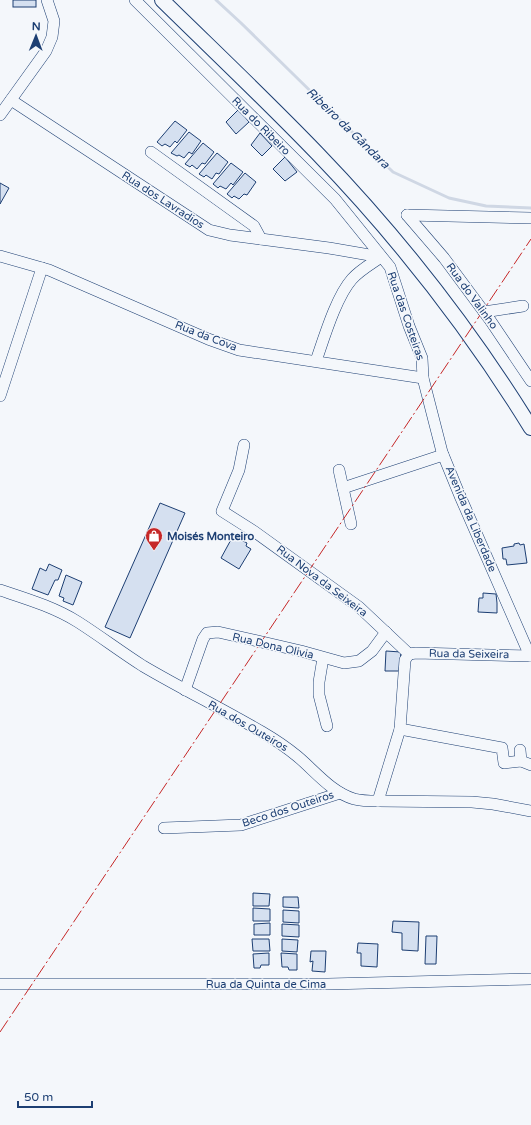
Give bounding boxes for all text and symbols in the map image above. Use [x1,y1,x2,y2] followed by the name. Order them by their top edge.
[16,16,56,56] north arrow
[32,20,41,33] text: N
[304,85,393,171] water label: Ribeiro da Gândara
[229,94,293,158] street label: Rua do Ribeiro
[119,169,207,231] street label: Rua dos Lavradios
[444,260,501,332] street label: Rua do Valinho
[385,270,427,362] street label: Rua das Costeiras
[173,318,239,354] street label: Rua da Cova
[443,464,499,574] street label: Avenida da Liberdade
[144,526,164,551] shop icon: Moisés Monteiro
[167,530,254,543] place label: Moisés Monteiro
[274,543,370,619] street label: Rua Nova da Seixeira
[231,630,315,662] street label: Rua Dona Olivia
[429,647,509,661] street label: Rua da Seixeira
[206,698,290,754] street label: Rua dos Outeiros
[241,788,335,830] street label: Beco dos Outeiros
[206,978,326,991] street label: Rua da Quinta de Cima
[18,1083,92,1109] scale bar
[24,1090,53,1104] text: 50 m

